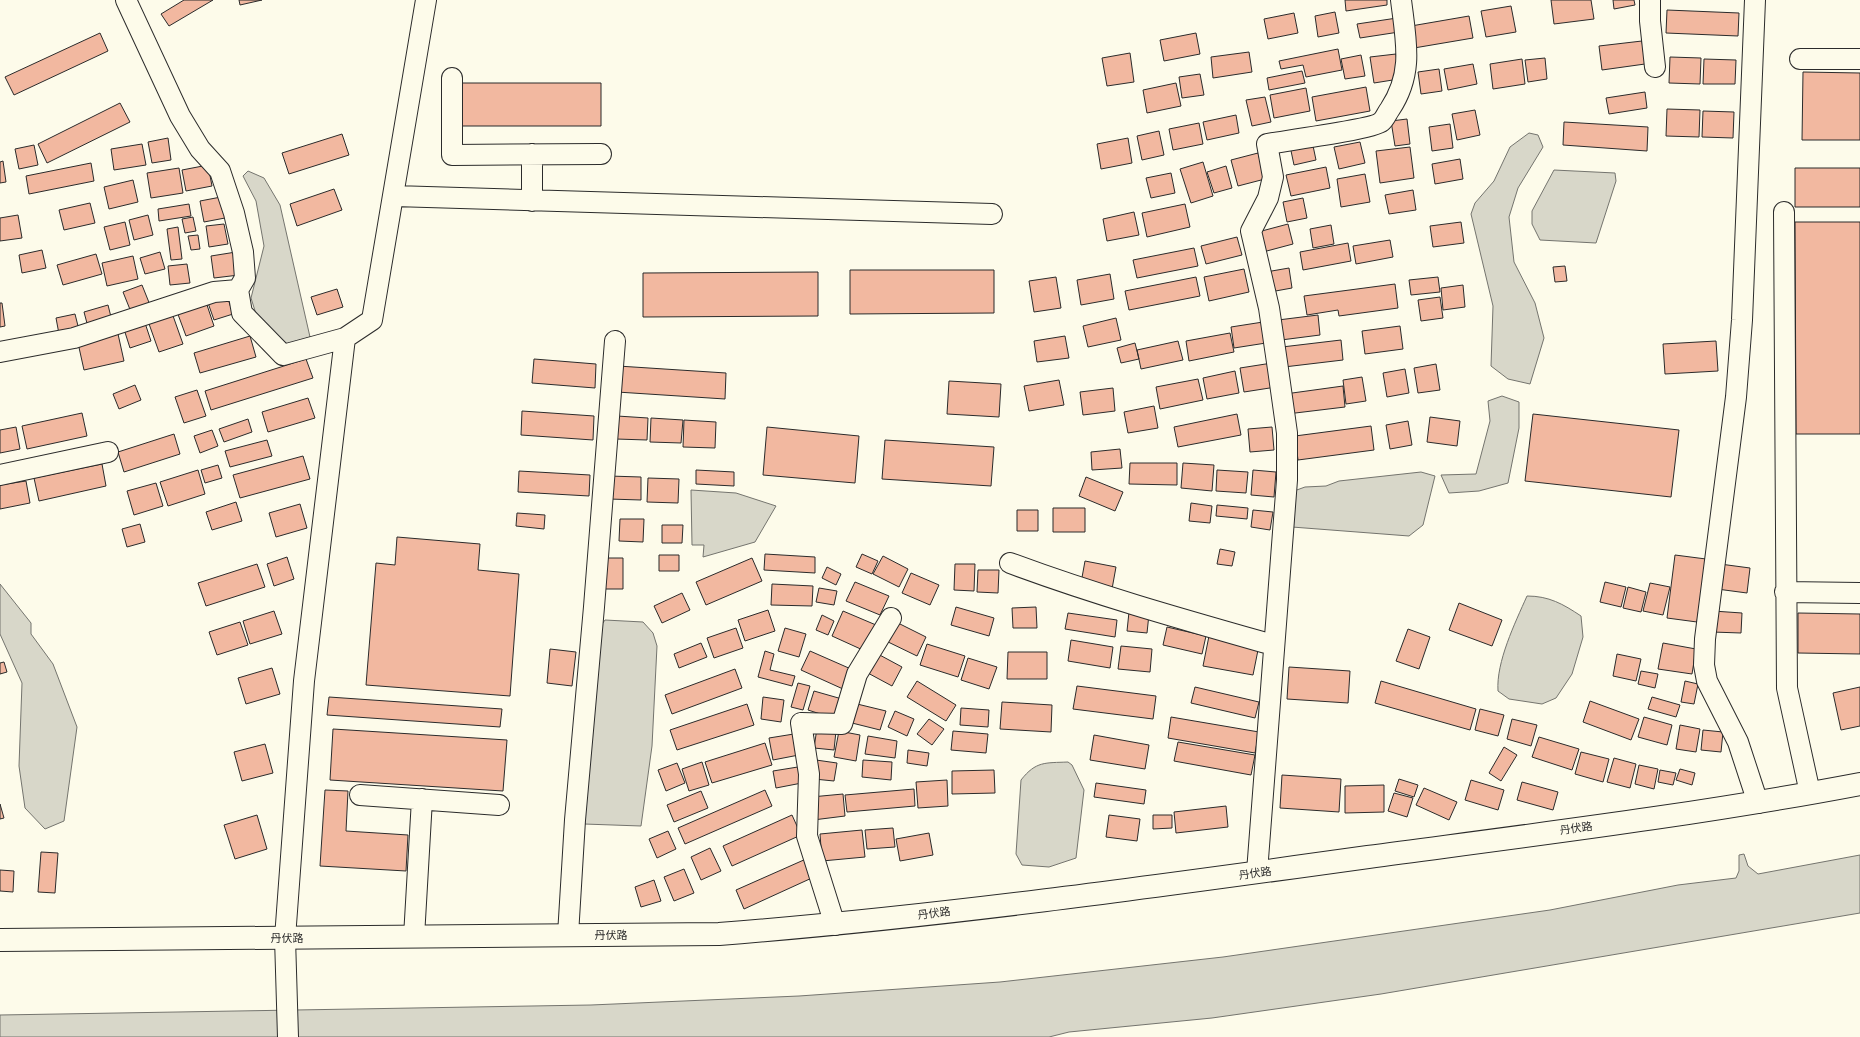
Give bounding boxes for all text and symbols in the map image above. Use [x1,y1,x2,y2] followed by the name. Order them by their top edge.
[1559,820,1593,837] street label: 丹伏路
[1238,865,1272,882] street label: 丹伏路
[917,905,951,922] street label: 丹伏路
[595,929,628,942] street label: 丹伏路
[271,932,304,945] street label: 丹伏路

